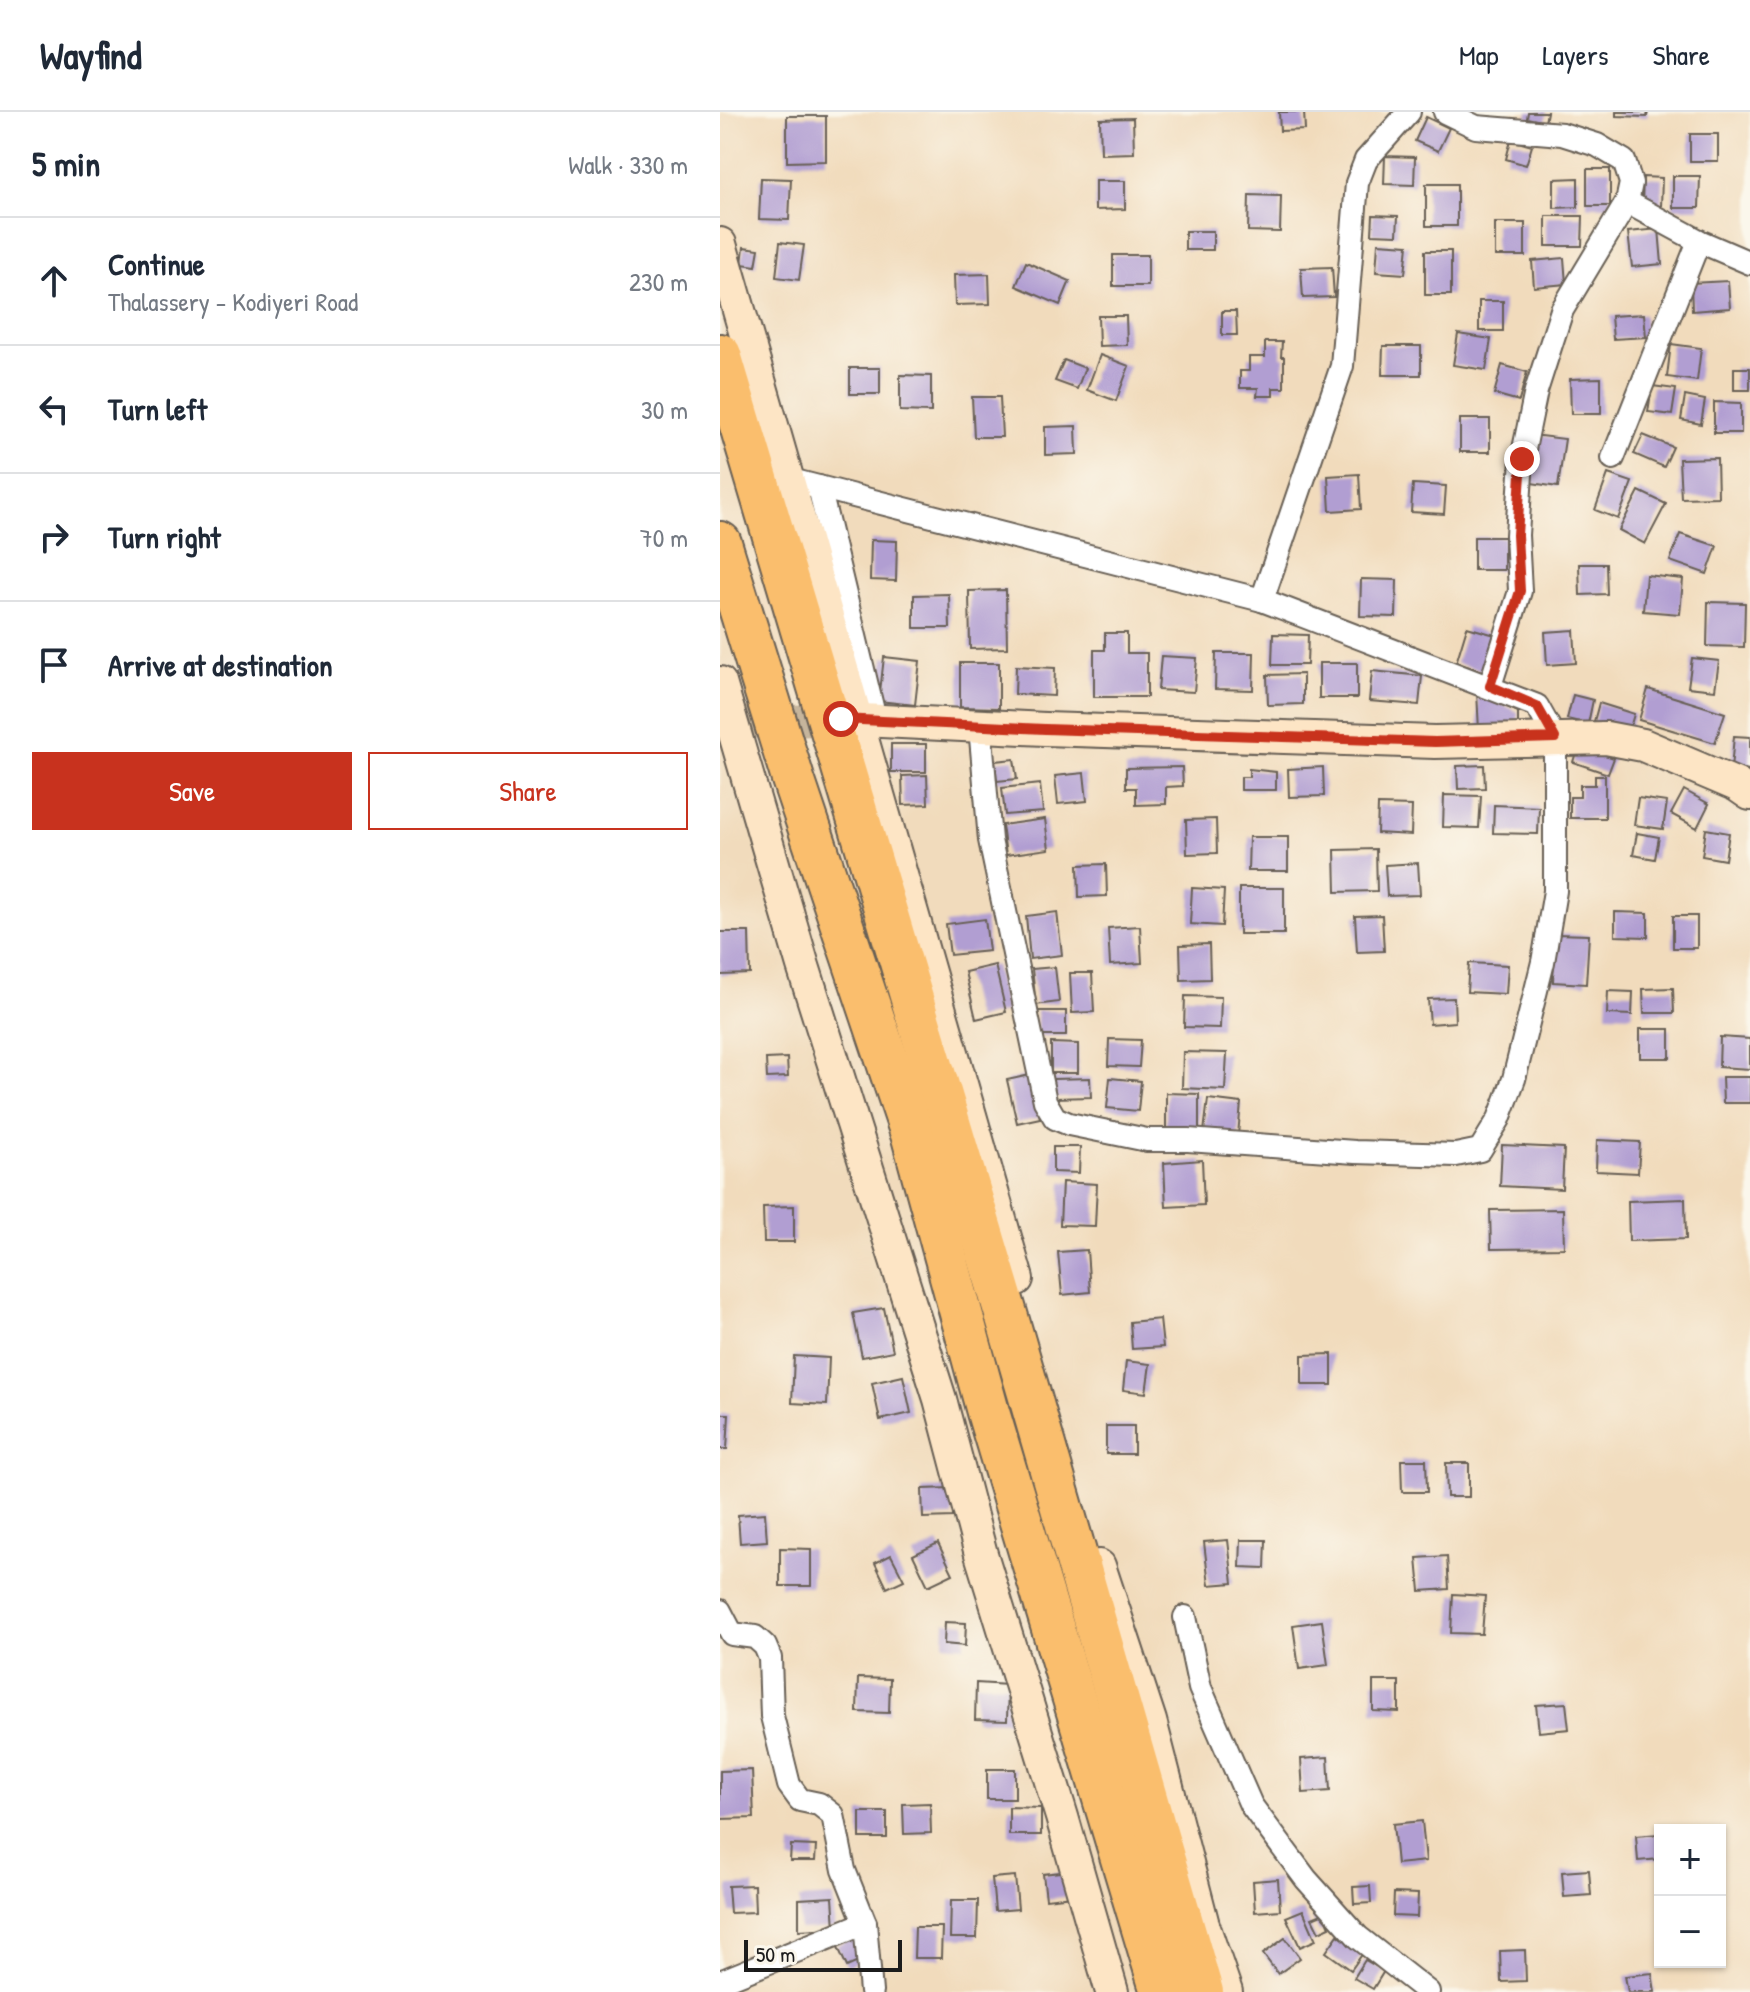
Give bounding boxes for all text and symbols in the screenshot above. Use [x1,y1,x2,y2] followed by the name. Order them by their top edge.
[40,29,142,81] text: Wayfind
[1459,36,1499,74] text: Map
[1543,36,1608,74] text: Layers
[1652,36,1710,74] text: Share
[32,141,100,187] text: 5 min
[568,147,688,182] text: Walk · 330 m
[108,244,205,284] text: Continue
[32,259,76,303] icon: ahead
[629,264,688,299] text: 230 m
[108,284,358,319] text: Thalassery - Kodiyeri Road
[32,387,76,431] icon: left
[108,389,207,429] text: Turn left
[641,392,688,427] text: 30 m
[1504,441,1540,477] route end
[32,515,76,559] icon: right
[108,517,221,557] text: Turn right
[640,520,688,555] text: 70 m
[32,643,76,687] icon: arrive
[108,645,333,685] text: Arrive at destination
[823,701,859,737] route start
[32,752,352,830] button: Save
[368,752,688,830] button: Share
[1654,1824,1726,1968] map controls
[1654,1824,1726,1896] button: +
[1654,1896,1726,1968] button: −
[744,1936,902,1972] scale bar
[756,1939,795,1969] text: 50 m

